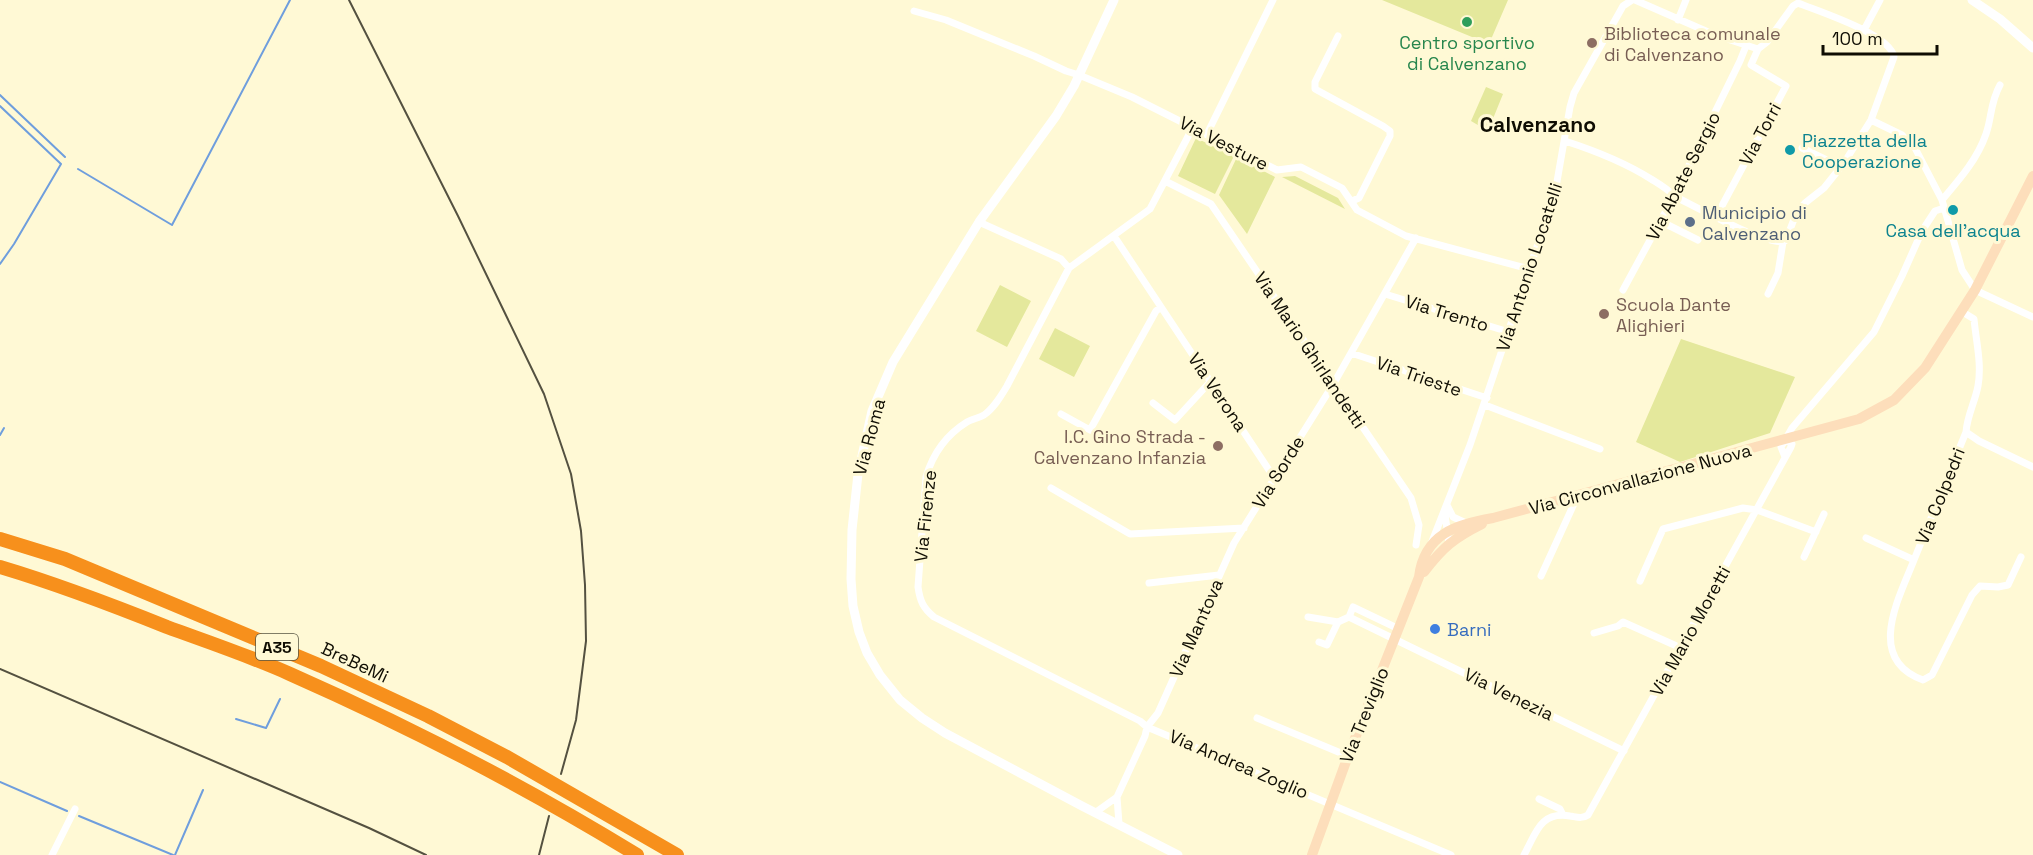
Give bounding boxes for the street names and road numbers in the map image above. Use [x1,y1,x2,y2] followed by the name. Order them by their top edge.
[1734,99,1786,169] street label: Via Torri
[1641,108,1725,244] street label: Via Abate Sergio
[1176,111,1272,175] street label: Via Vesture
[1491,180,1567,354] street label: Via Antonio Locatelli
[1249,267,1371,433] street label: Via Mario Ghirlandetti
[1402,289,1492,337] street label: Via Trento
[1183,348,1253,436] street label: Via Verona
[1373,351,1465,401] street label: Via Trieste
[848,396,890,478] street label: Via Roma
[1247,431,1309,513] street label: Via Sorde
[1526,438,1754,520] street label: Via Circonvallazione Nuova
[1910,444,1970,548] street label: Via Colpedri
[909,469,941,563] street label: Via Firenze
[1645,562,1735,700] street label: Via Mario Moretti
[1164,575,1228,681] street label: Via Mantova
[256,634,298,660] road number: A35
[318,636,392,688] street label: BreBeMi
[1460,662,1558,726] street label: Via Venezia
[1334,664,1394,766] street label: Via Treviglio
[1166,724,1312,804] street label: Via Andrea Zoglio

